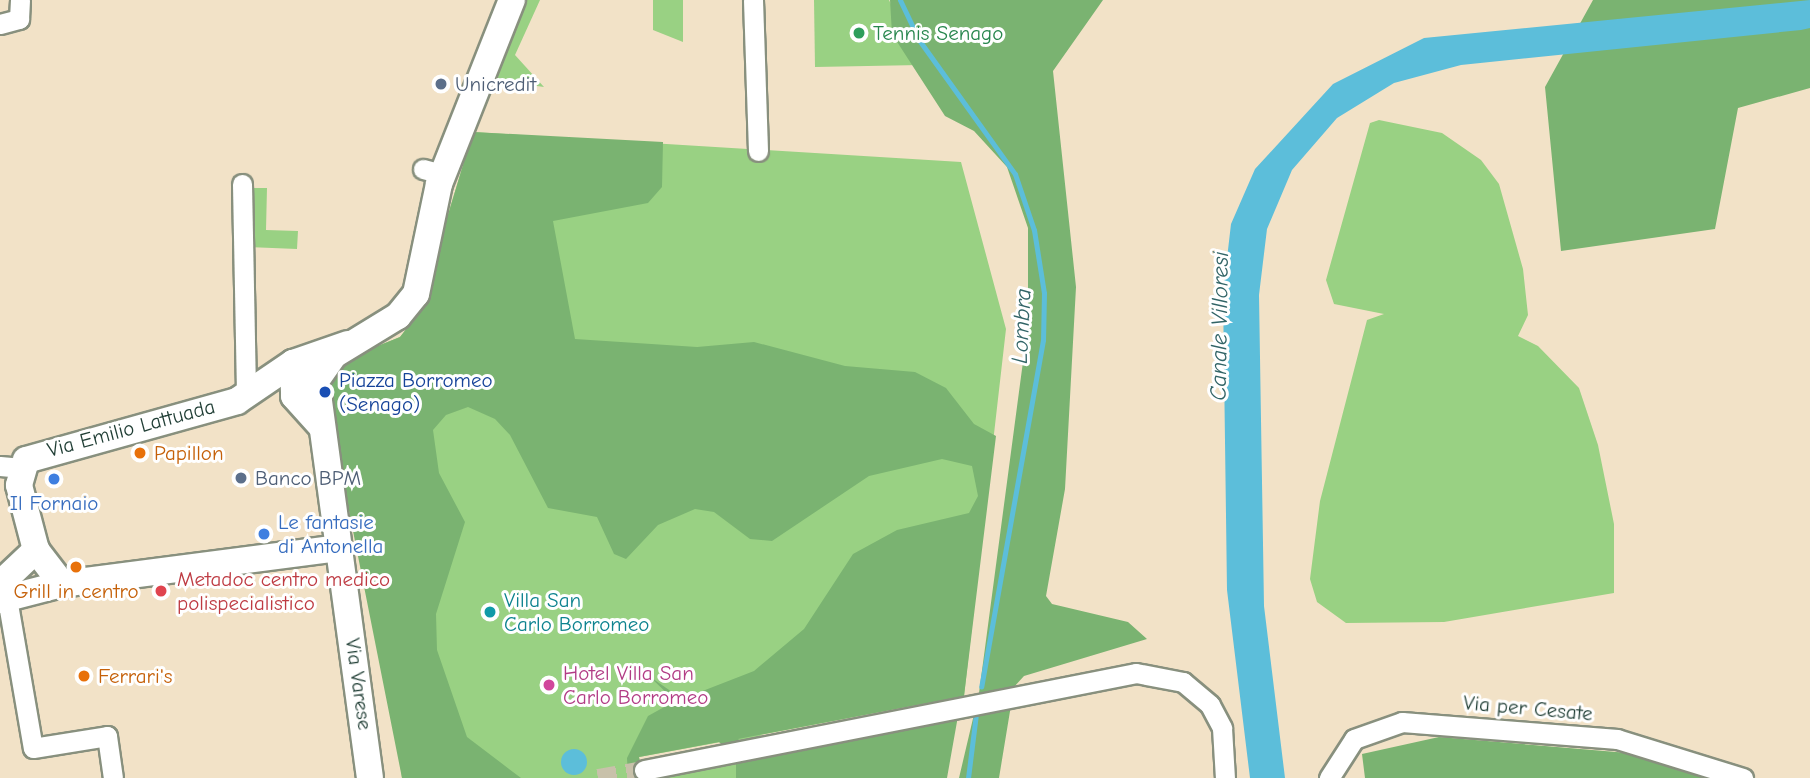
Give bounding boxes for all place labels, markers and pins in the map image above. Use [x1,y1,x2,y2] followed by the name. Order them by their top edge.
[873,20,1003,46] place label: Tennis Senago
[851,25,867,41] marker: Tennis Senago
[455,71,536,97] place label: Unicredit
[433,76,449,92] marker: Unicredit
[339,367,493,417] place label: Piazza Borromeo (Senago)
[317,384,333,400] marker: Piazza Borromeo (Senago)
[154,440,224,466] place label: Papillon
[132,445,148,461] marker: Papillon
[255,465,361,491] place label: Banco BPM
[233,470,249,486] marker: Banco BPM
[46,471,62,487] marker: Il Fornaio
[10,490,98,516] place label: Il Fornaio
[278,509,383,559] place label: Le fantasie di Antonella
[256,526,272,542] marker: Le fantasie di Antonella
[68,559,84,575] marker: Grill in centro
[177,566,390,616] place label: Metadoc centro medico polispecialistico
[13,578,139,604] place label: Grill in centro
[151,581,171,601] marker: Metadoc centro medico polispecialistico
[504,587,649,637] place label: Villa San Carlo Borromeo
[482,604,498,620] marker: Villa San Carlo Borromeo
[563,660,708,710] place label: Hotel Villa San Carlo Borromeo
[98,663,173,689] place label: Ferrari's
[76,668,92,684] marker: Ferrari's
[541,677,557,693] marker: Hotel Villa San Carlo Borromeo

